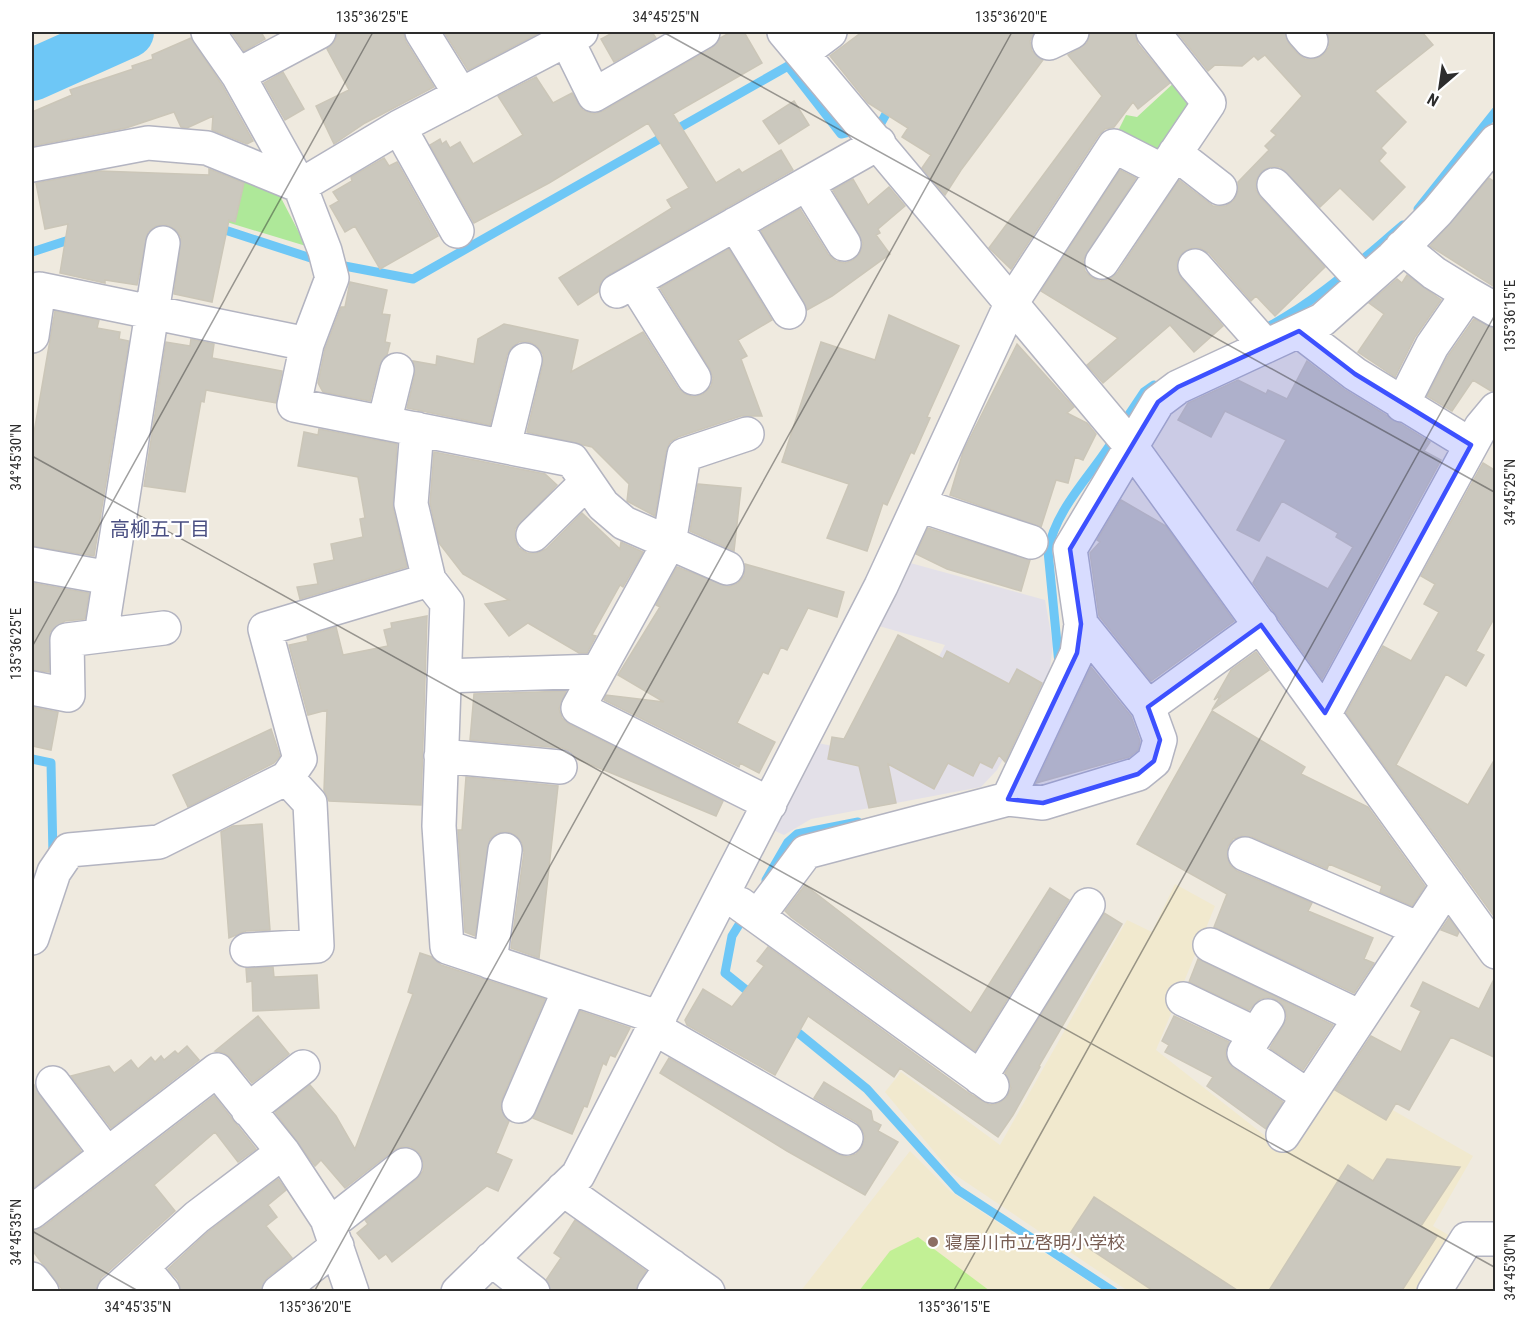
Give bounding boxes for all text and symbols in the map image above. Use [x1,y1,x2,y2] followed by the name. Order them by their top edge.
[336,8,408,26] text: 135°36'25"E
[633,8,699,26] text: 34°45'25"N
[975,8,1047,26] text: 135°36'20"E
[1410,57,1470,117] north arrow
[1424,89,1442,110] text: N
[1501,280,1519,352] text: 135°36'15"E
[7,424,25,490] text: 34°45'30"N
[1501,459,1519,525] text: 34°45'25"N
[110,517,210,541] district label: 高柳五丁目
[7,608,25,680] text: 135°36'25"E
[7,1199,25,1265] text: 34°45'35"N
[945,1232,1125,1253] place label: 寝屋川市立啓明小学校
[1501,1234,1519,1300] text: 34°45'30"N
[926,1235,940,1249] marker: 寝屋川市立啓明小学校
[105,1298,171,1316] text: 34°45'35"N
[279,1298,351,1316] text: 135°36'20"E
[918,1298,990,1316] text: 135°36'15"E

